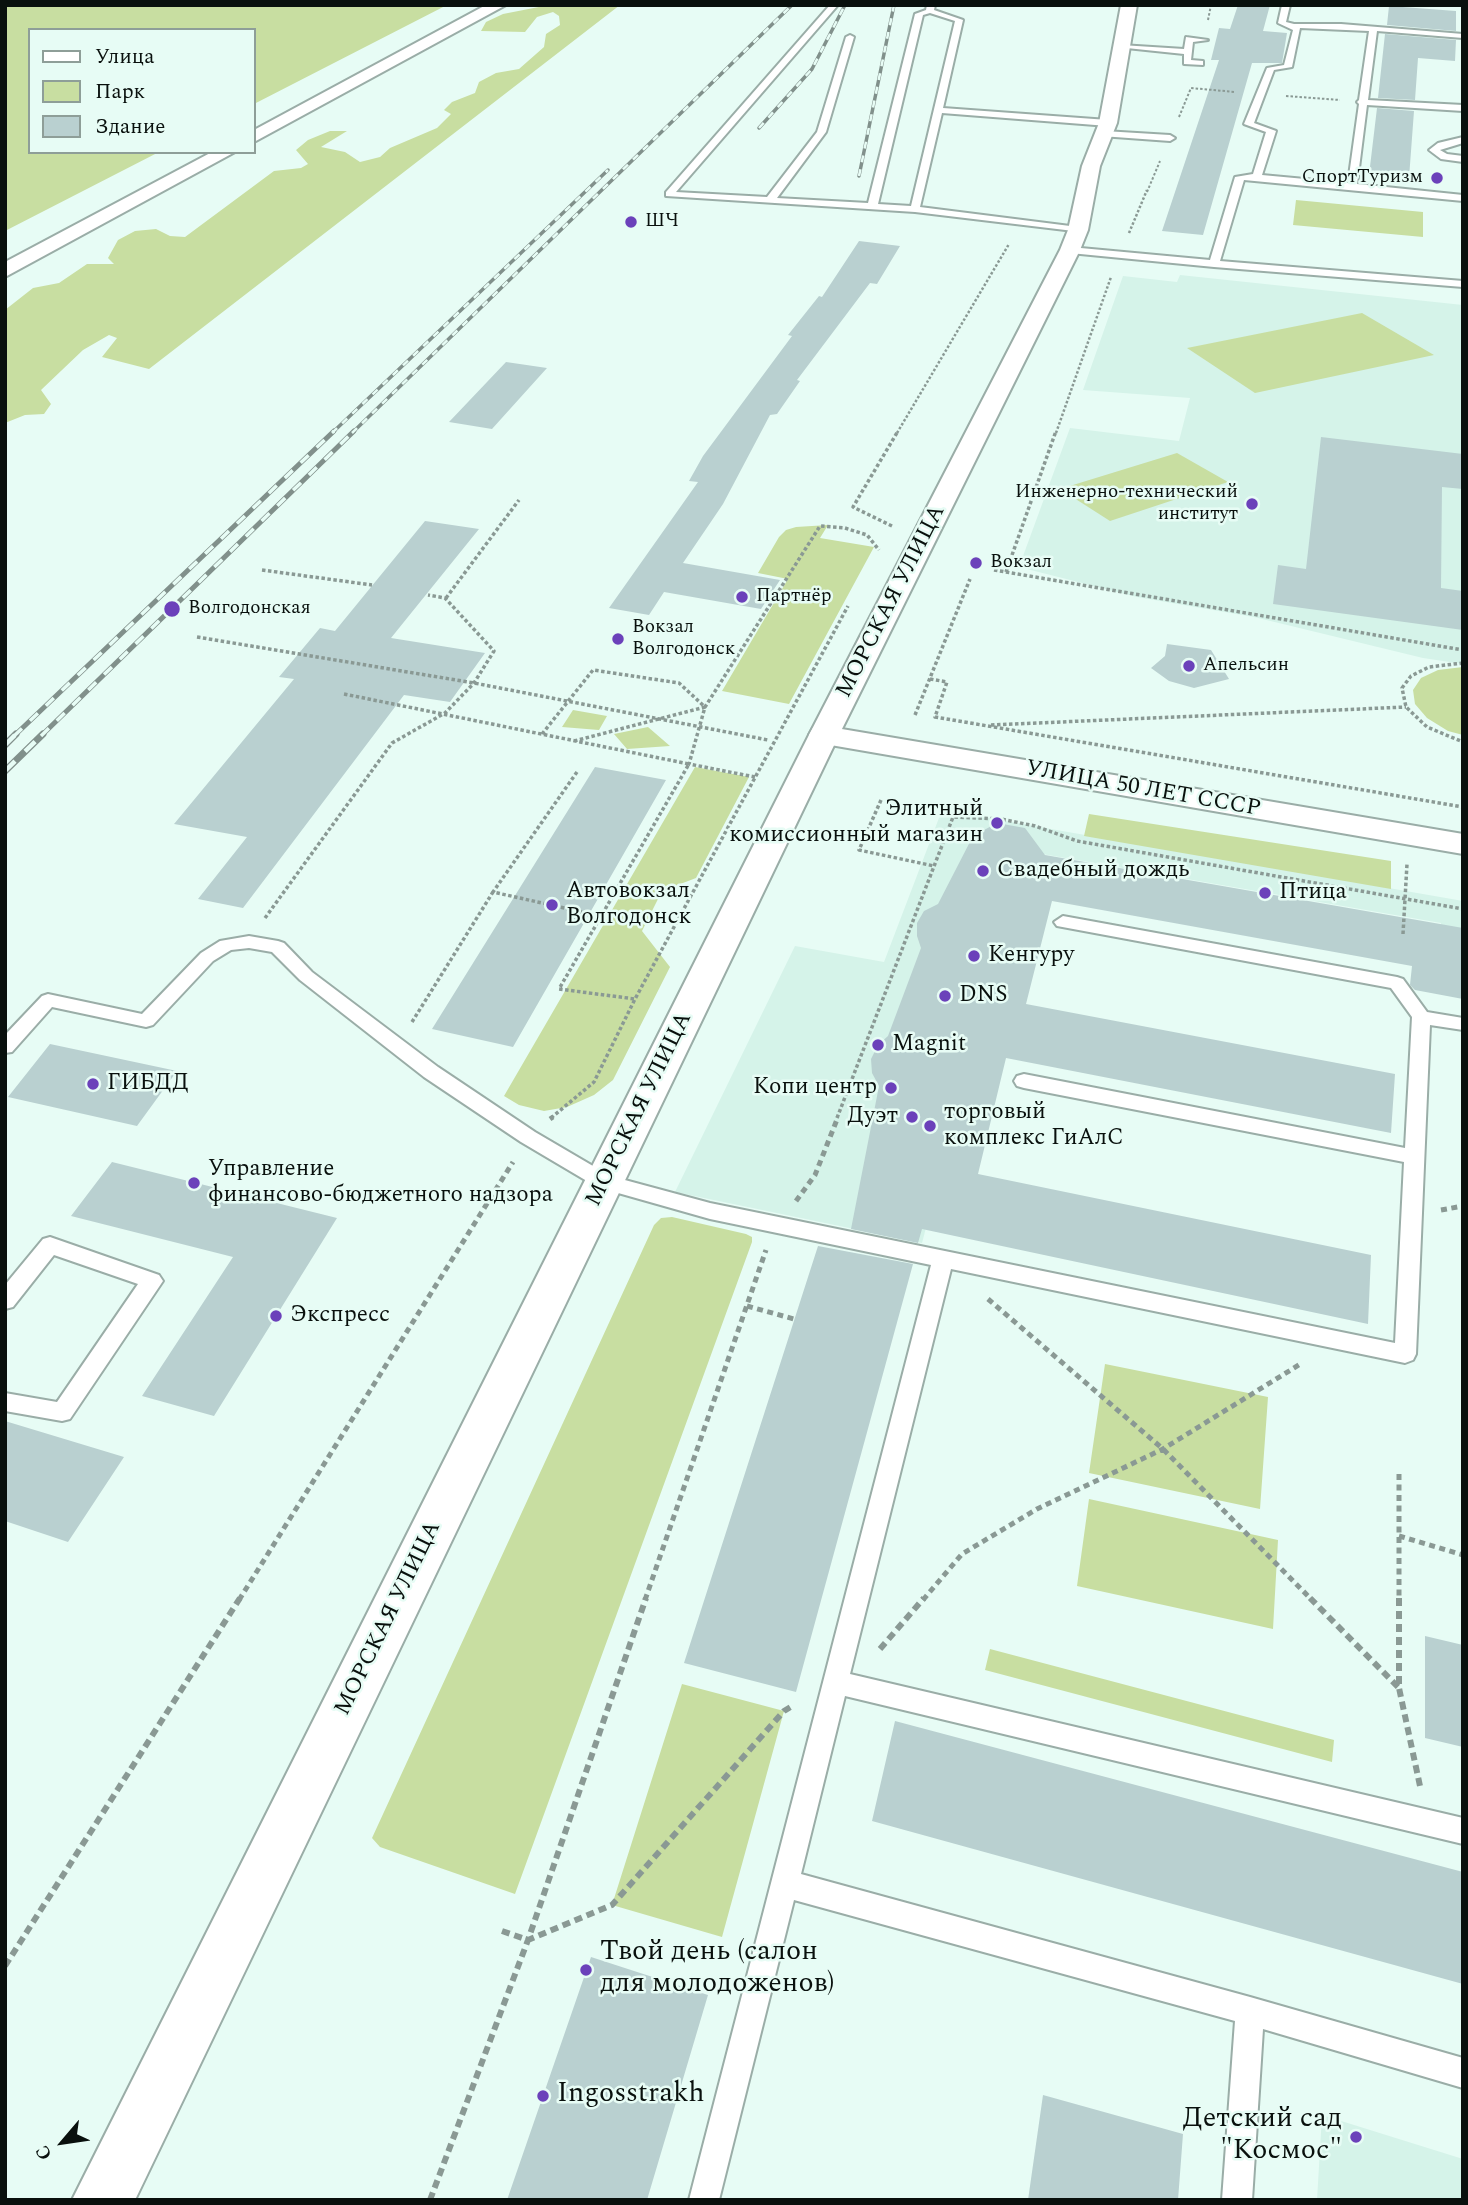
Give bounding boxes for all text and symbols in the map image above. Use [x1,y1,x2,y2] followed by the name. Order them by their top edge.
[28,28,256,154] legend
[95,41,154,73] text: Улица
[95,76,145,108] text: Парк
[95,111,165,143] text: Здание
[1302,167,1423,189] place label: СпортТуризм
[1429,170,1445,186] marker: СпортТуризм
[645,211,679,233] place label: ШЧ
[623,214,639,230] marker: ШЧ
[1015,482,1238,526] place label: Инженерно-технический институт
[1244,496,1260,512] marker: Инженерно-технический институт
[831,501,953,703] street label: МОРСКАЯ УЛИЦА
[990,552,1052,574] place label: Вокзал
[968,555,984,571] marker: Вокзал
[756,586,831,608] place label: Партнёр
[734,589,750,605] marker: Партнёр
[188,598,311,620] place label: Волгодонская
[162,599,182,619] marker: Волгодонская
[632,617,735,661] place label: Вокзал Волгодонск
[610,631,626,647] marker: Вокзал Волгодонск
[1203,655,1289,677] place label: Апельсин
[1181,658,1197,674] marker: Апельсин
[1023,756,1263,824] street label: УЛИЦА 50 ЛЕТ СССР
[729,796,983,850] place label: Элитный комиссионный магазин
[989,815,1005,831] marker: Элитный комиссионный магазин
[997,857,1190,885] place label: Свадебный дождь
[975,863,991,879] marker: Свадебный дождь
[566,878,691,932] place label: Автовокзал Волгодонск
[1279,879,1347,907] place label: Птица
[1257,885,1273,901] marker: Птица
[544,897,560,913] marker: Автовокзал Волгодонск
[988,942,1074,970] place label: Кенгуру
[966,948,982,964] marker: Кенгуру
[959,982,1007,1010] place label: DNS
[937,988,953,1004] marker: DNS
[581,1008,699,1212] street label: МОРСКАЯ УЛИЦА
[892,1031,966,1059] place label: Magnit
[870,1037,886,1053] marker: Magnit
[107,1070,189,1098] place label: ГИБДД
[753,1074,877,1102] place label: Копи центр
[85,1076,101,1092] marker: ГИБДД
[883,1080,899,1096] marker: Копи центр
[944,1099,1124,1153] place label: торговый комплекс ГиАлС
[847,1103,898,1131] place label: Дуэт
[904,1109,920,1125] marker: Дуэт
[922,1118,938,1134] marker: торговый комплекс ГиАлС
[208,1156,553,1210] place label: Управление финансово-бюджетного надзора
[186,1175,202,1191] marker: Управление финансово-бюджетного надзора
[290,1302,390,1330] place label: Экспресс
[268,1308,284,1324] marker: Экспресс
[330,1517,448,1721] street label: МОРСКАЯ УЛИЦА
[600,1937,834,2003] place label: Твой день (салон для молодоженов)
[578,1962,594,1978] marker: Твой день (салон для молодоженов)
[557,2079,705,2113] place label: Ingosstrakh
[535,2088,551,2104] marker: Ingosstrakh
[1183,2104,1342,2170] place label: Детский сад "Космос"
[28,2107,98,2177] north arrow
[1348,2129,1364,2145] marker: Детский сад "Космос"
[28,2139,60,2165] text: С

